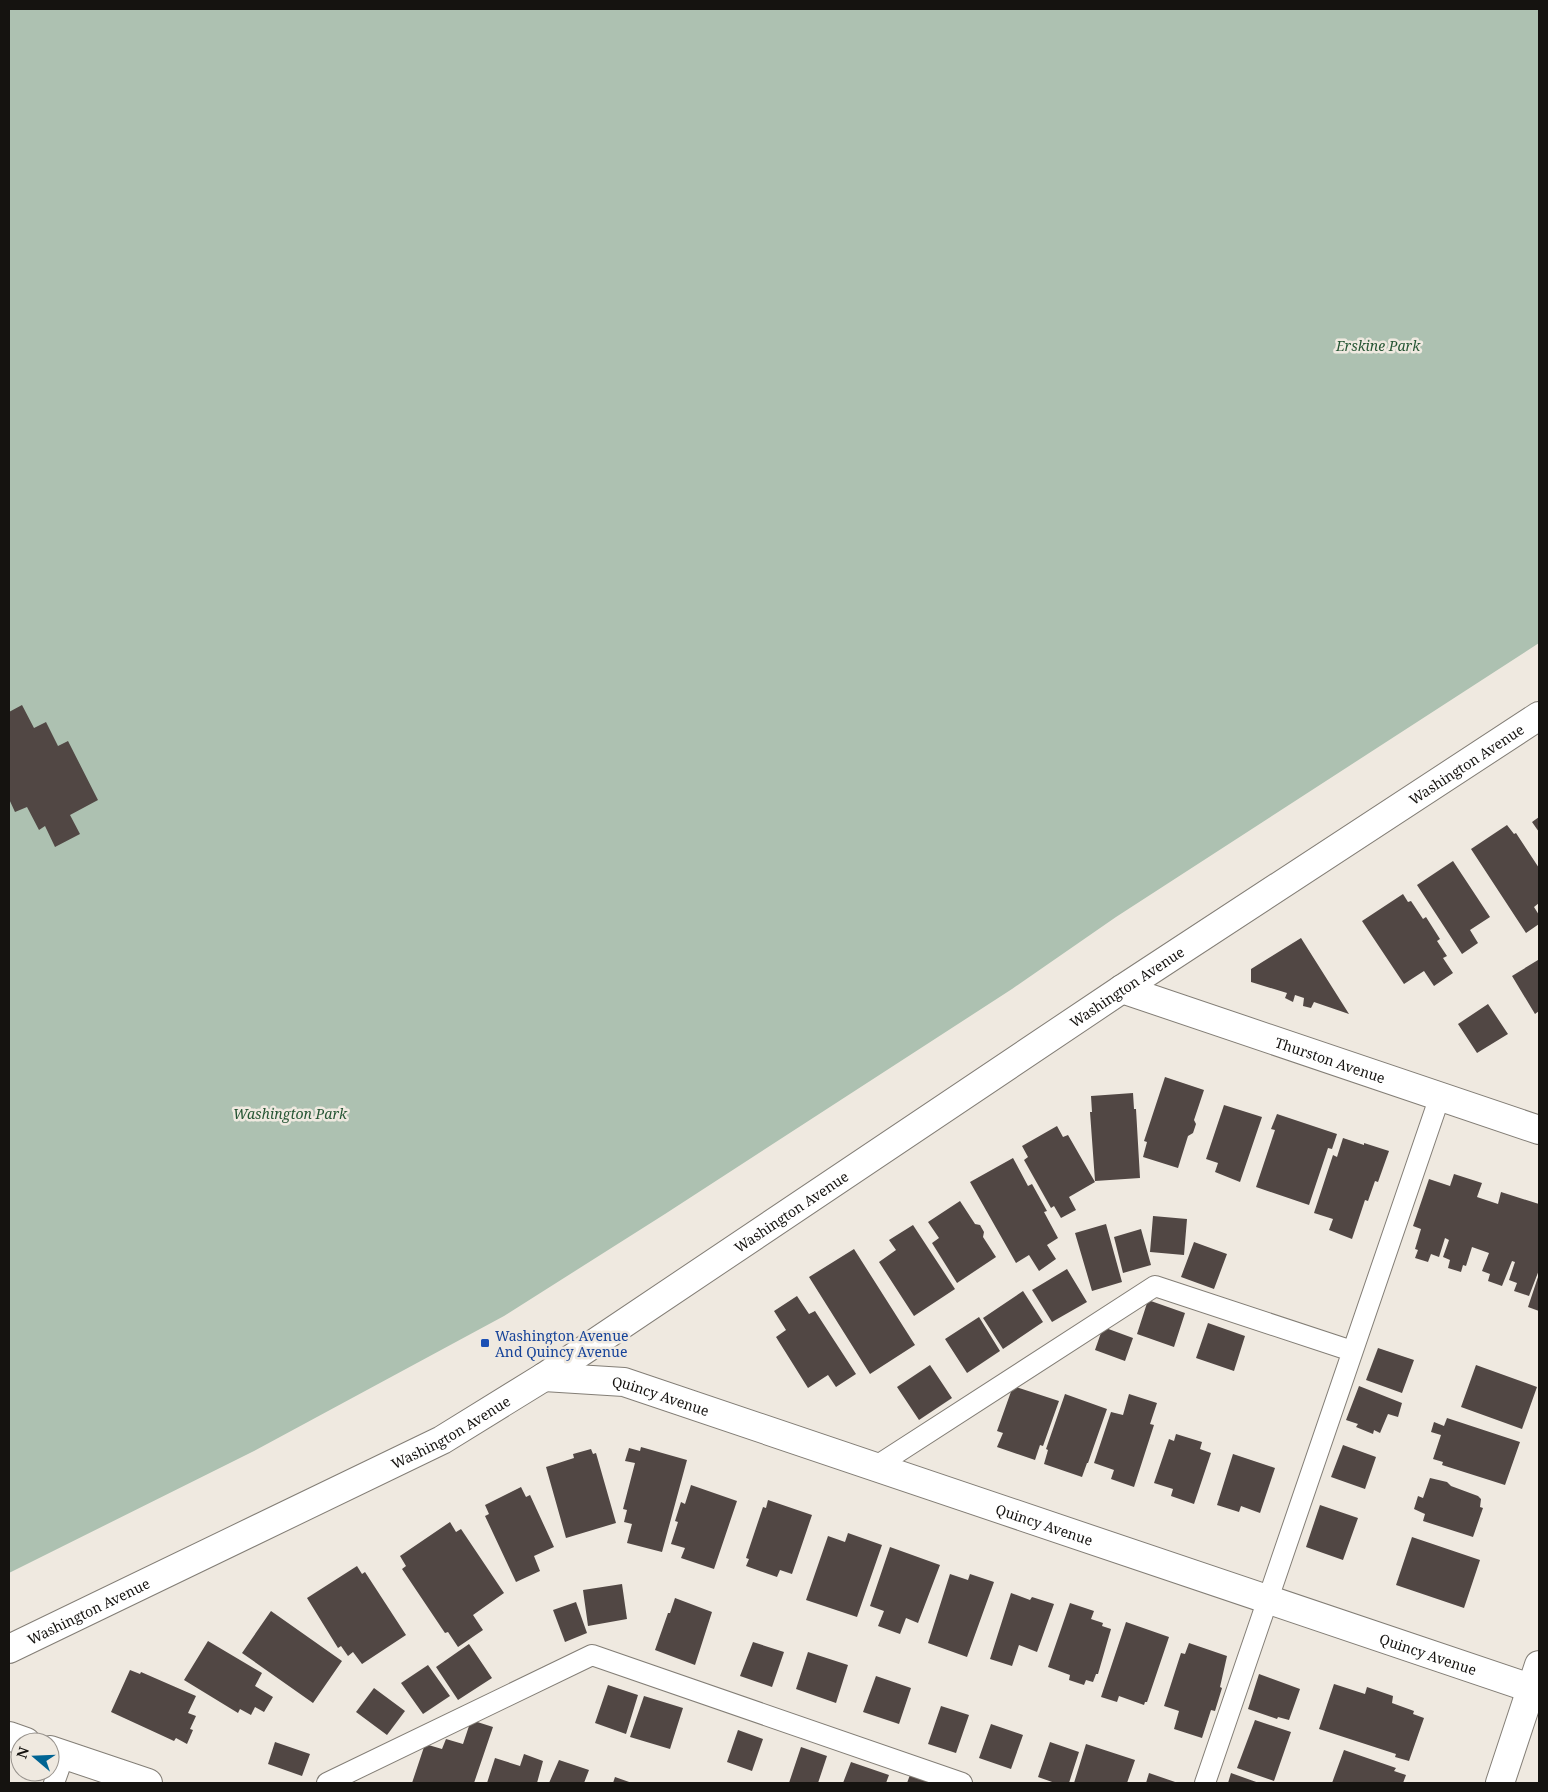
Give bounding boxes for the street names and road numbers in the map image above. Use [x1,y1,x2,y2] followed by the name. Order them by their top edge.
[1405,719,1527,808] street label: Washington Avenue
[1066,942,1187,1031] street label: Washington Avenue
[1273,1032,1388,1087] street label: Thurston Avenue
[730,1166,852,1256] street label: Washington Avenue
[612,1372,712,1420] street label: Quincy Avenue
[388,1391,513,1473] street label: Washington Avenue
[993,1499,1096,1549] street label: Quincy Avenue
[24,1573,153,1648] street label: Washington Avenue
[1377,1628,1479,1679] street label: Quincy Avenue

